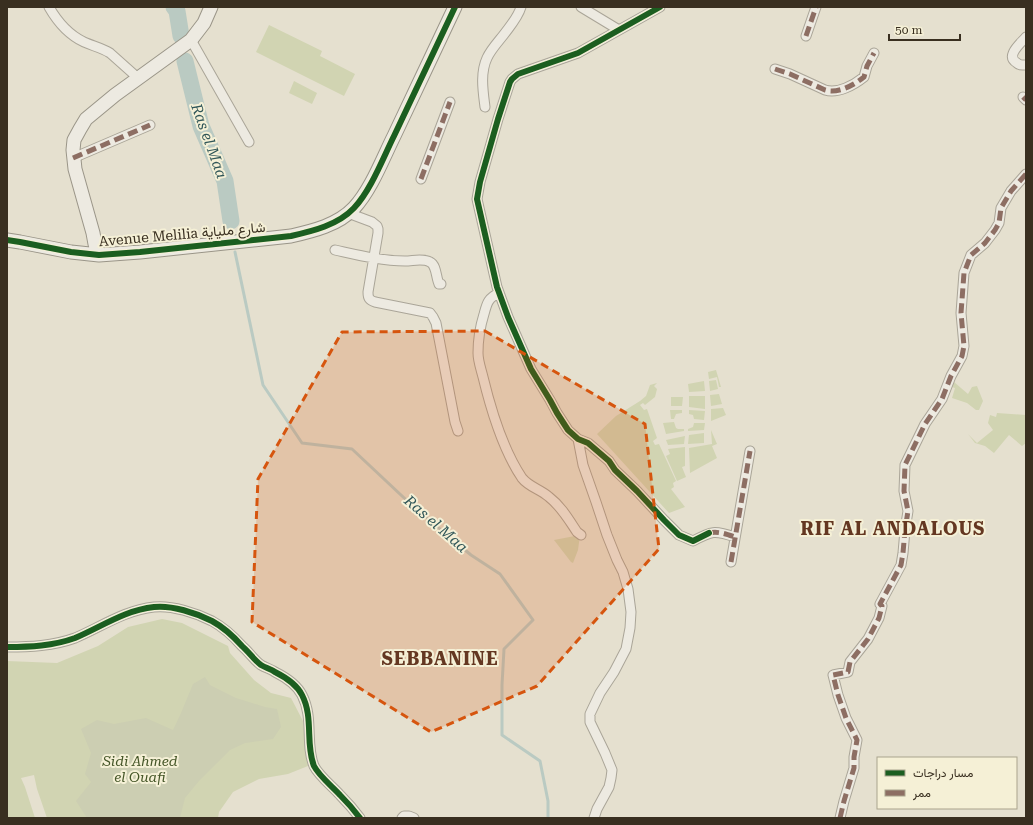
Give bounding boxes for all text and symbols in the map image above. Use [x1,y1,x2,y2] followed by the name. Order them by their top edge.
[889,16,960,42] scale bar
[895,23,922,37] text: 50 m
[187,100,231,181] water label: Ras el Maa
[98,219,266,252] street label: Avenue Melilia شارع ملياية
[400,491,471,556] water label: Ras el Maa
[801,518,985,539] district label: RIF AL ANDALOUS
[381,648,499,669] district label: SEBBANINE
[101,753,178,785] park label: Sidi Ahmed el Ouafi
[877,757,1017,809] legend
[913,766,973,781] text: مسار دراجات
[912,786,931,801] text: ممر

